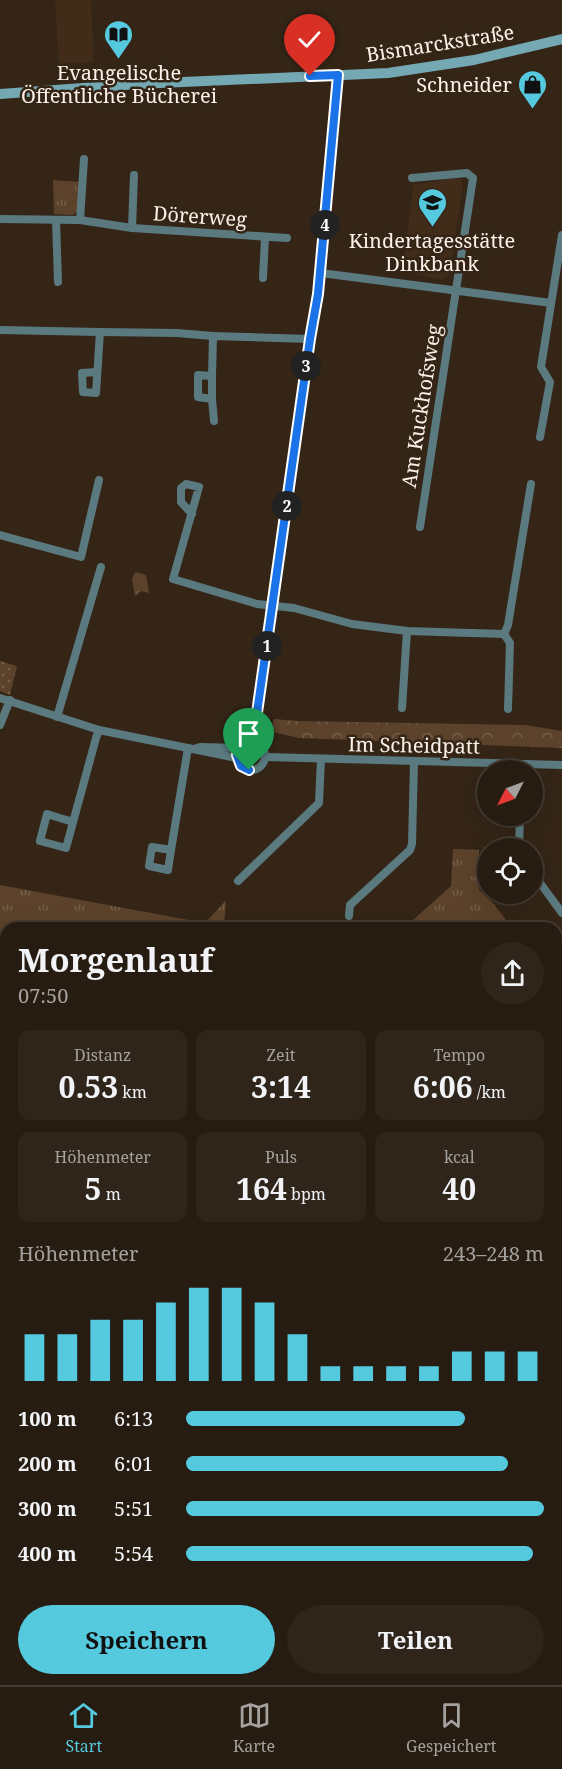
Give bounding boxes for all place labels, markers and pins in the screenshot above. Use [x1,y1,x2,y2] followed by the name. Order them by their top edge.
[284,14,335,76] pin
[103,18,135,60] library icon: Evangelische Öffentliche Bücherei
[21,59,218,109] place label: Evangelische Öffentliche Bücherei
[517,68,549,110] shop icon: Schneider
[416,71,513,98] place label: Schneider
[416,186,448,228] school or university icon: Kindertagesstätte Dinkbank
[310,210,340,240] pin: 4
[349,227,515,277] place label: Kindertagesstätte Dinkbank
[291,351,321,381] pin: 3
[272,491,302,521] pin: 2
[252,631,282,661] pin: 1
[223,708,274,770] pin

